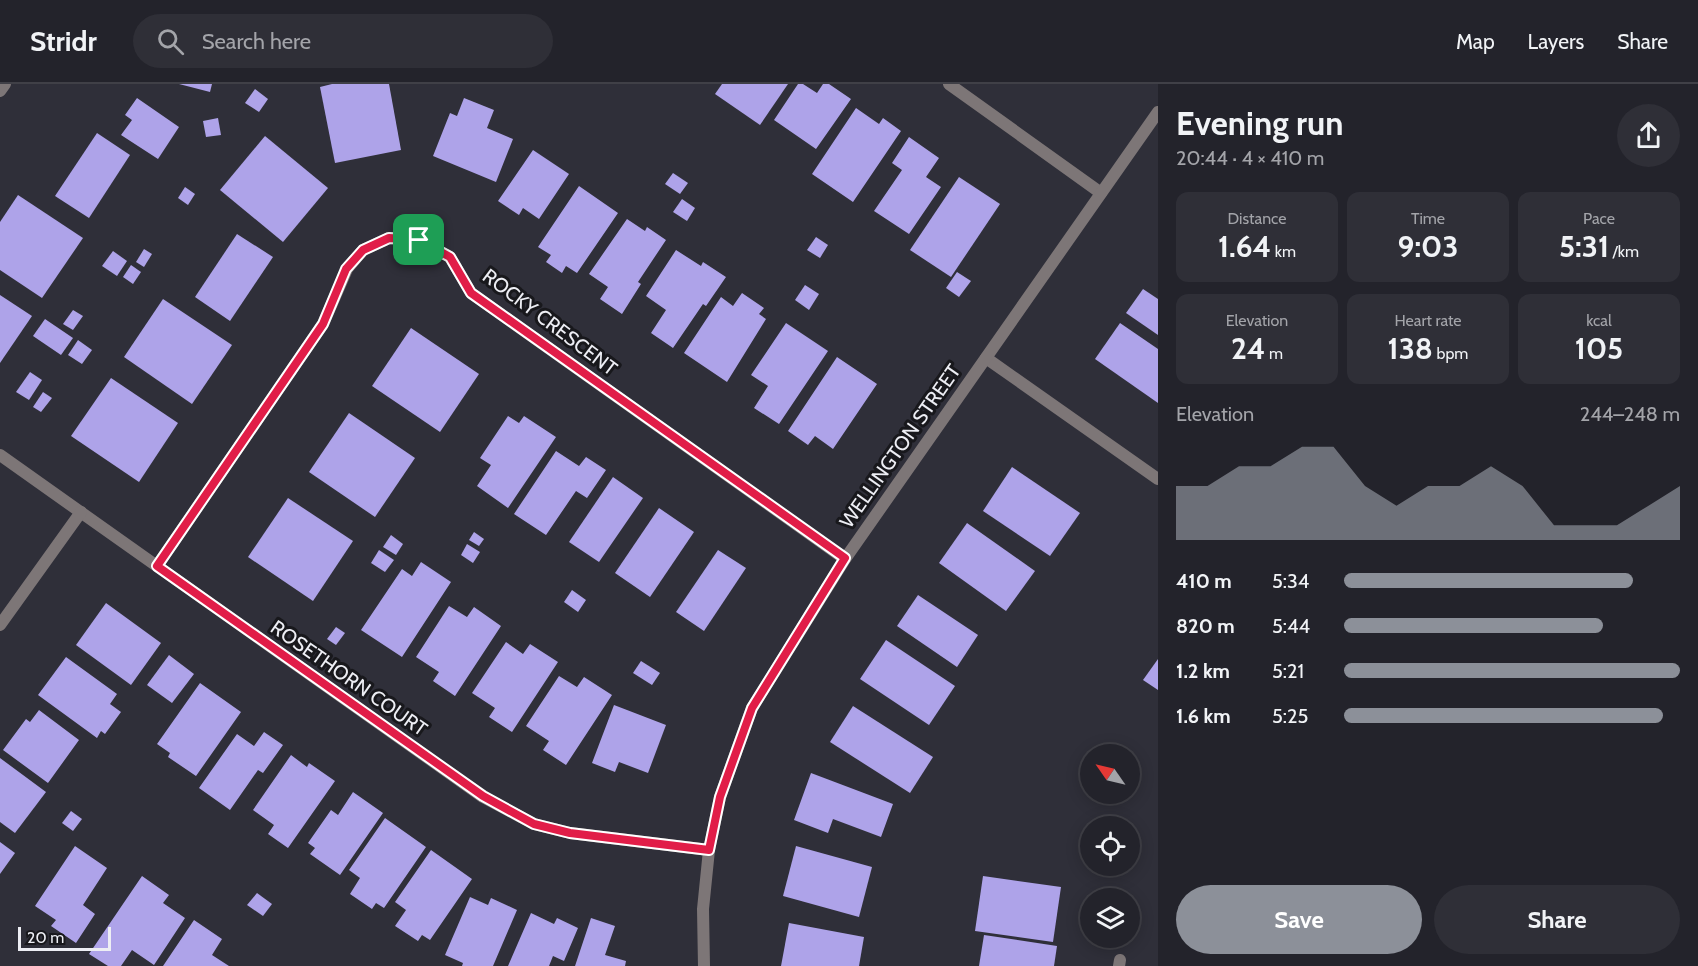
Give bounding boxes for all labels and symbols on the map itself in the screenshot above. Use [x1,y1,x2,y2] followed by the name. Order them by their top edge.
[393,214,444,265] pin
[478,264,622,381] street label: ROCKY CRESCENT
[835,359,966,532] street label: WELLINGTON STREET
[266,615,432,741] street label: ROSETHORN COURT
[1080,744,1140,804] north arrow
[18,924,111,952] scale bar

